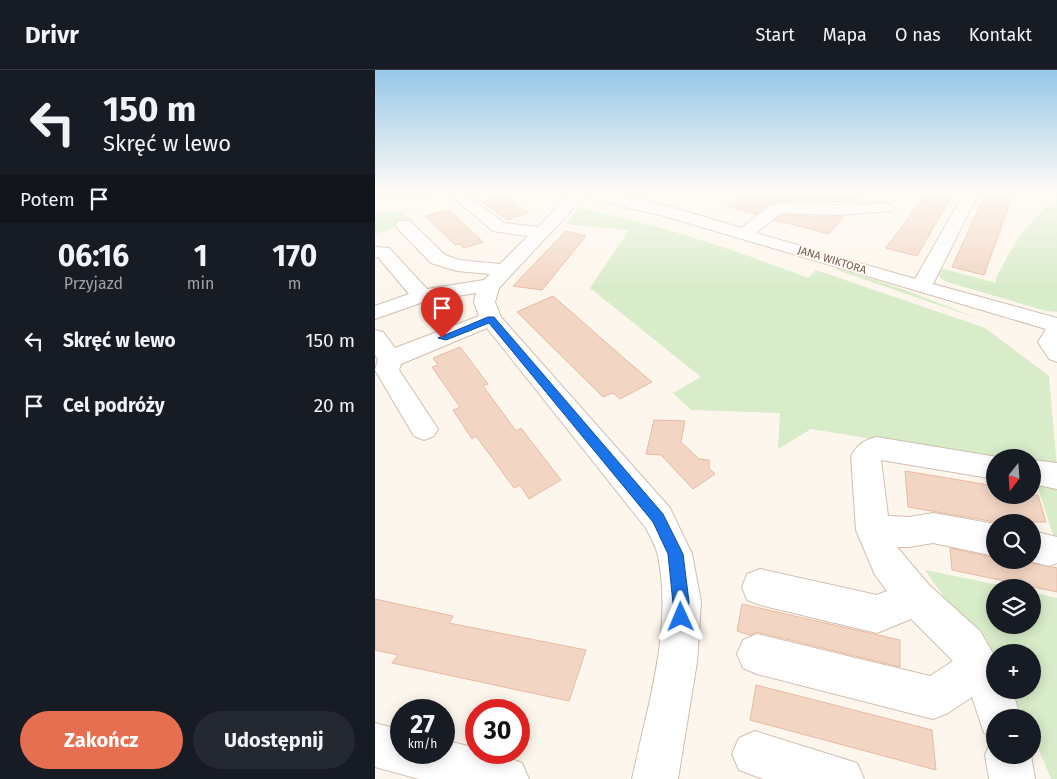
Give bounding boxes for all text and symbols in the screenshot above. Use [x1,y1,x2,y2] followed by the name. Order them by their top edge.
[25,21,79,49] text: Drivr
[755,24,795,46] text: Start
[823,24,867,46] text: Mapa
[895,24,941,46] text: O nas
[969,24,1032,46] text: Kontakt
[103,88,196,130] text: 150 m
[20,90,85,155] icon: left
[103,130,231,157] text: Skręć w lewo
[85,185,113,213] icon: arrive
[20,188,75,211] text: Potem
[58,238,129,274] text: 06:16
[194,238,208,274] text: 1
[272,238,317,274] text: 170
[796,243,869,277] street label: JANA WIKTORA
[64,274,123,293] text: Przyjazd
[187,274,214,293] text: min
[288,274,302,293] text: m
[421,287,463,338] pin
[428,294,456,322] icon: arrive
[20,327,48,355] icon: left
[63,329,176,352] text: Skręć w lewo
[305,329,355,352] text: 150 m
[20,392,48,420] icon: arrive
[63,394,165,417] text: Cel podróży
[314,394,355,417] text: 20 m
[986,449,1041,504] north arrow
[986,449,1041,764] map controls
[986,514,1041,569] button: search
[986,579,1041,634] button: layers
[654,590,706,642] position arrow
[986,644,1041,699] button: +
[465,699,530,764] speed limit sign: 30
[986,709,1041,764] button: −
[410,710,435,740] text: 27
[20,711,183,769] button: Zakończ
[193,711,355,769] button: Udostępnij
[408,737,437,751] text: km/h

